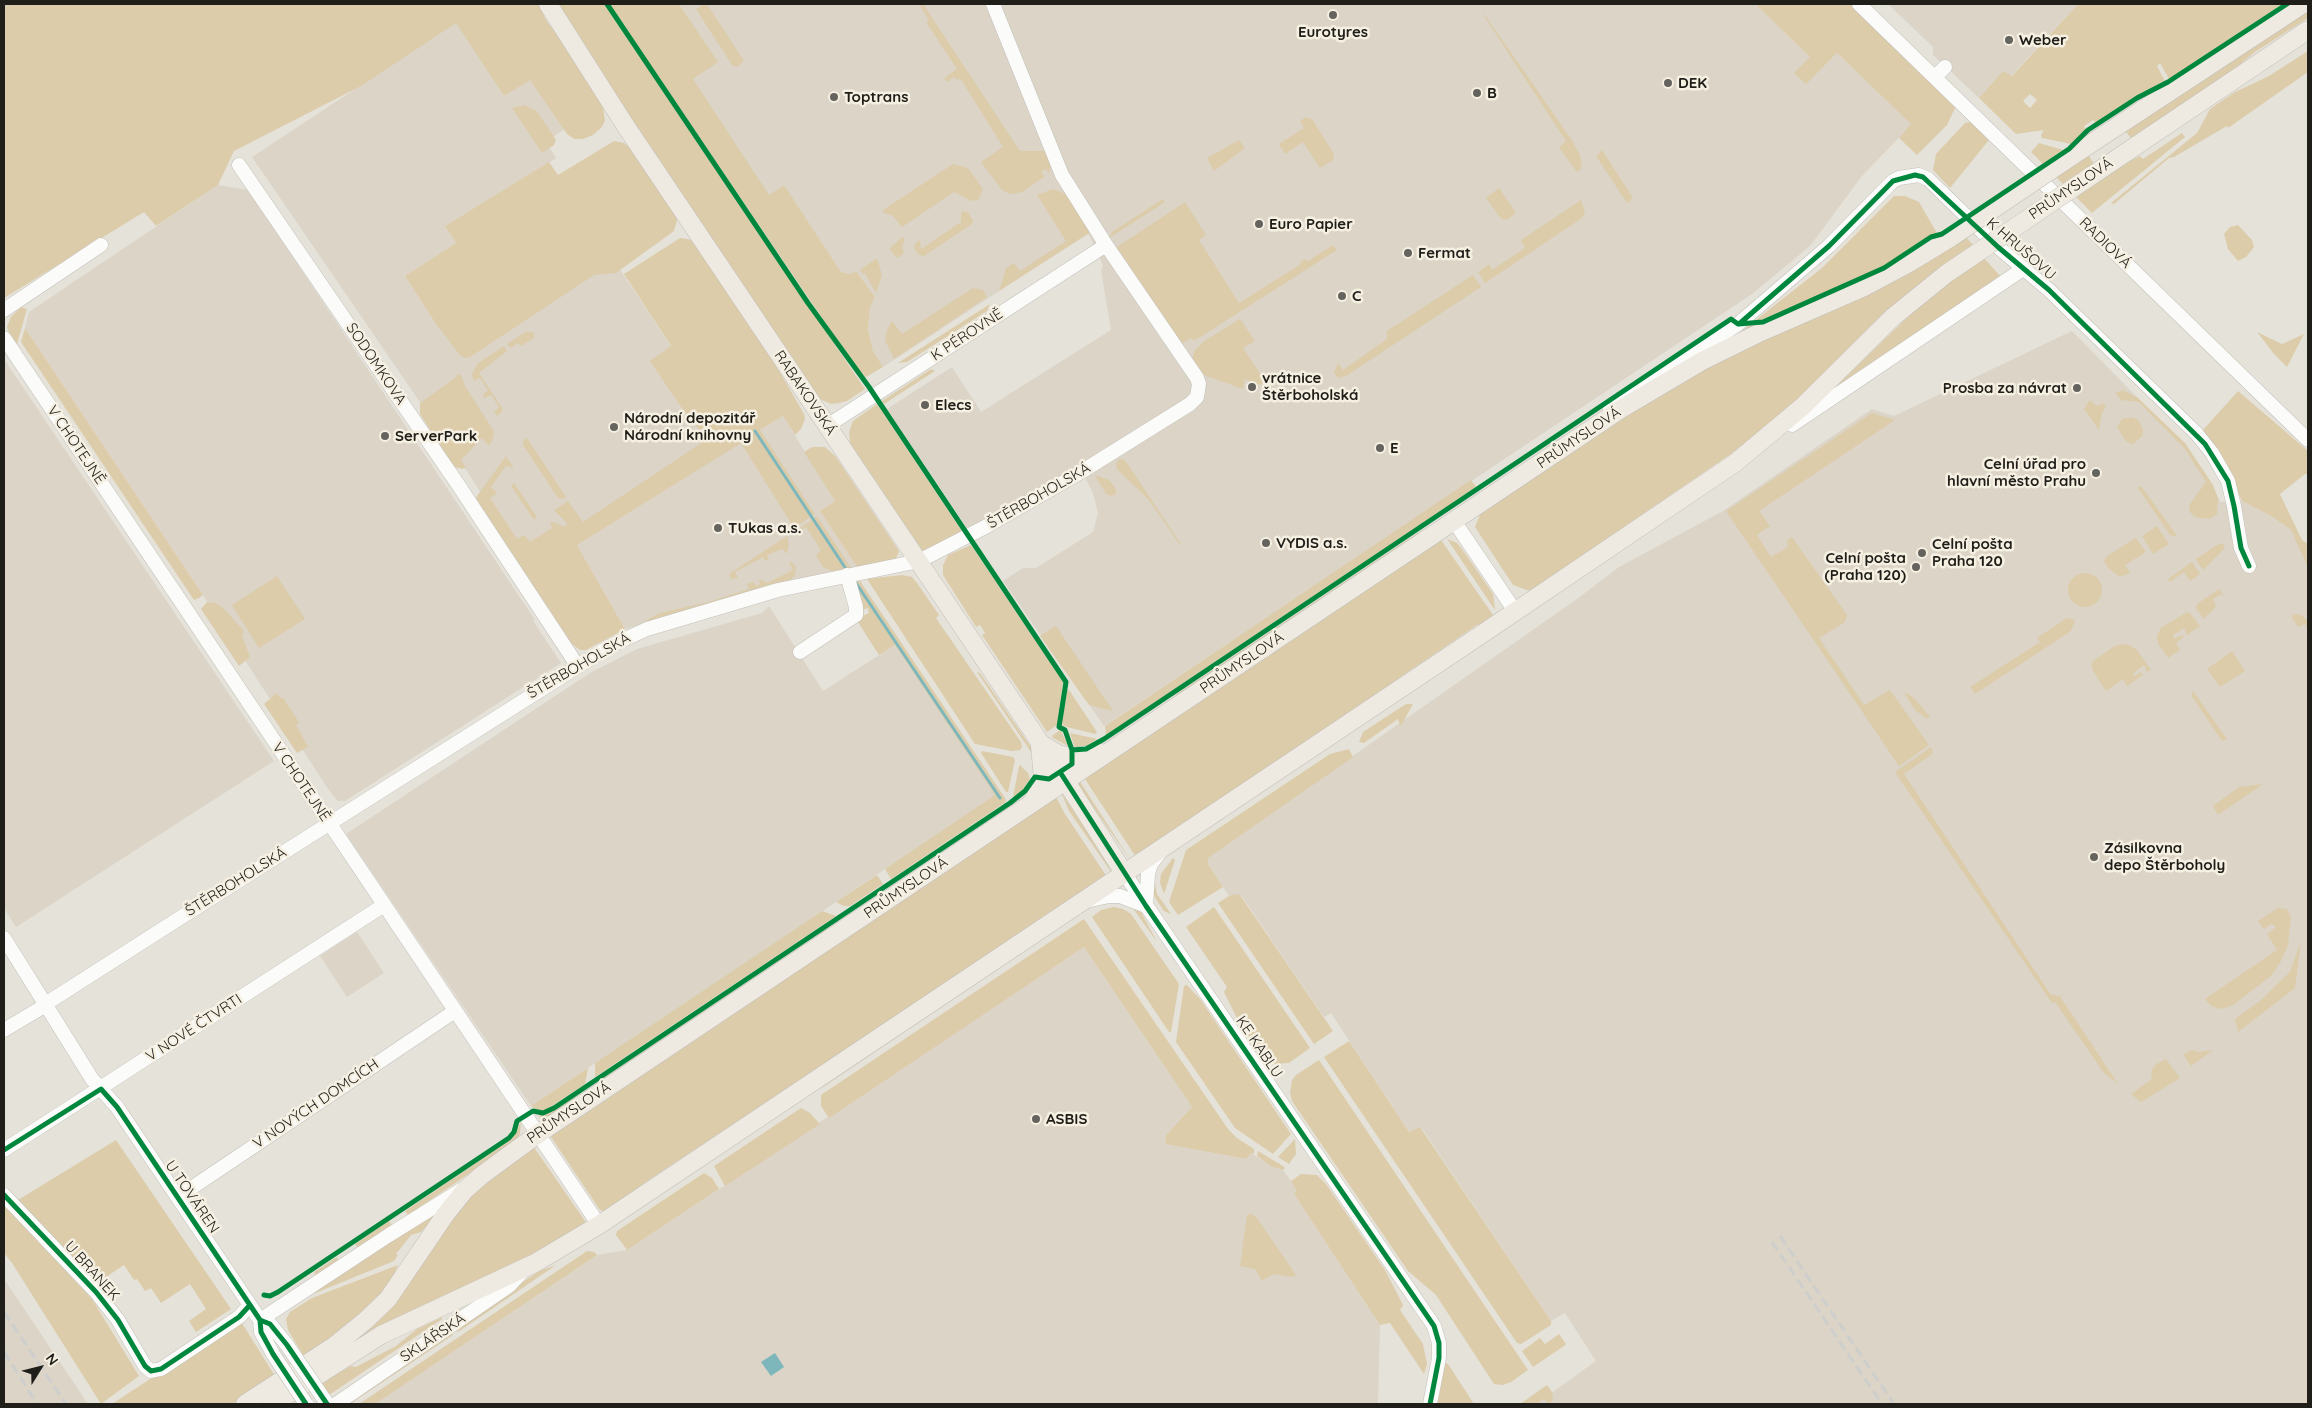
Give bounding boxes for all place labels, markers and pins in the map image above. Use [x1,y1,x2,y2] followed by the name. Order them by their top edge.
[1327,9,1339,21] marker: Eurotyres
[1298,23,1368,41] place label: Eurotyres
[2019,31,2067,49] place label: Weber
[2003,34,2015,46] marker: Weber
[1678,74,1707,92] place label: DEK
[1662,77,1674,89] marker: DEK
[1487,84,1497,102] place label: B
[1471,87,1483,99] marker: B
[844,88,908,106] place label: Toptrans
[828,91,840,103] marker: Toptrans
[1269,215,1353,233] place label: Euro Papier
[1253,218,1265,230] marker: Euro Papier
[1418,244,1471,262] place label: Fermat
[1402,247,1414,259] marker: Fermat
[1352,287,1361,305] place label: C
[1336,290,1348,302] marker: C
[1262,369,1358,404] place label: vrátnice Štěrboholská
[1943,379,2067,397] place label: Prosba za návrat
[1246,381,1258,393] marker: vrátnice Štěrboholská
[2071,382,2083,394] marker: Prosba za návrat
[935,396,971,414] place label: Elecs
[919,399,931,411] marker: Elecs
[624,409,756,444] place label: Národní depozitář Národní knihovny
[608,421,620,433] marker: Národní depozitář Národní knihovny
[395,427,477,445] place label: ServerPark
[379,430,391,442] marker: ServerPark
[1390,439,1399,457] place label: E
[1374,442,1386,454] marker: E
[1947,455,2086,490] place label: Celní úřad pro hlavní město Prahu
[2090,467,2102,479] marker: Celní úřad pro hlavní město Prahu
[728,519,801,537] place label: TUkas a.s.
[712,522,724,534] marker: TUkas a.s.
[1276,534,1347,552] place label: VYDIS a.s.
[1932,535,2013,570] place label: Celní pošta Praha 120
[1260,537,1272,549] marker: VYDIS a.s.
[1916,547,1928,559] marker: Celní pošta Praha 120
[1825,549,1906,584] place label: Celní pošta (Praha 120)
[1910,561,1922,573] marker: Celní pošta (Praha 120)
[2104,839,2225,874] place label: Zásilkovna depo Štěrboholy
[2088,851,2100,863] marker: Zásilkovna depo Štěrboholy
[1046,1110,1087,1128] place label: ASBIS
[1030,1113,1042,1125] marker: ASBIS

